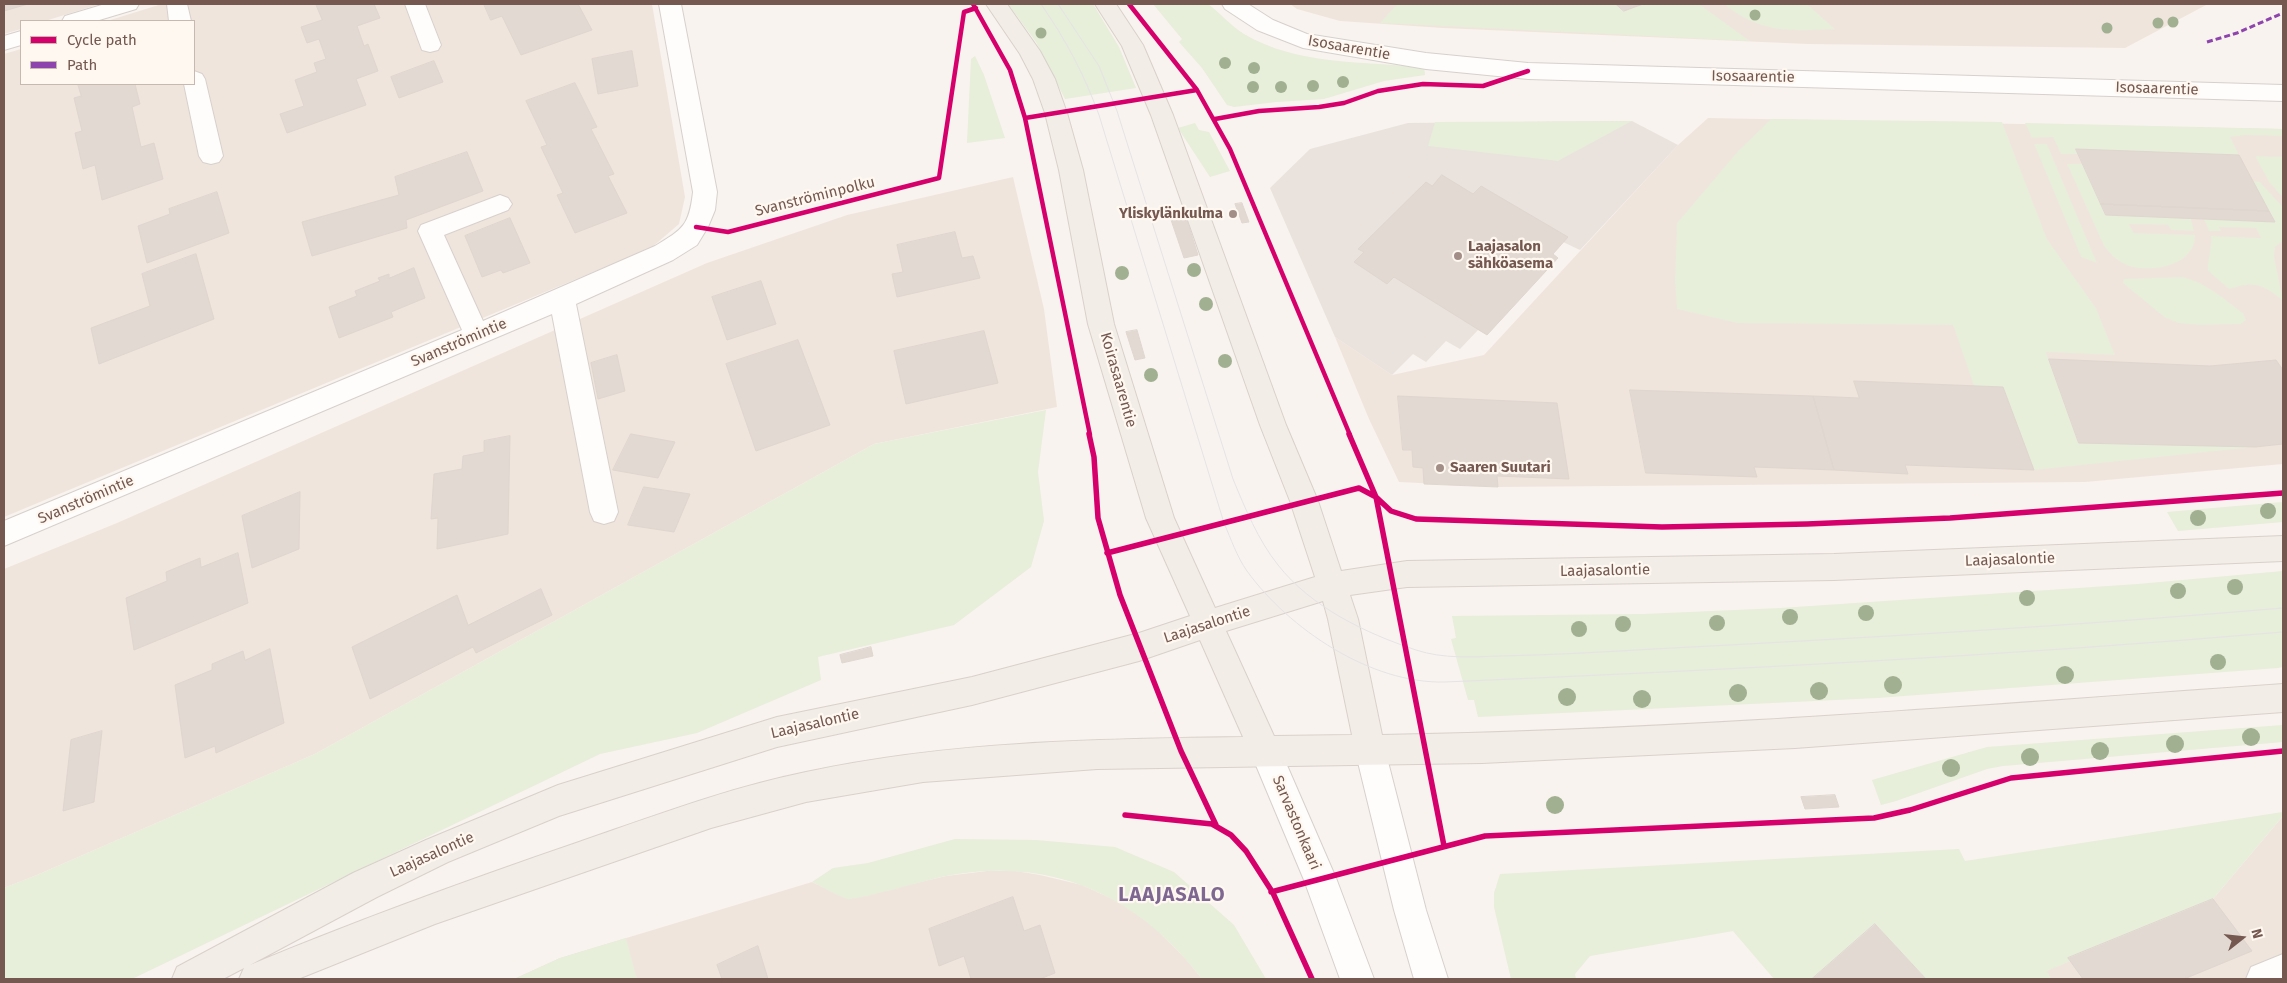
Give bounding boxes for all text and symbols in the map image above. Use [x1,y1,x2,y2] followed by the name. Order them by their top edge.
[20,20,195,85] legend
[67,31,137,49] text: Cycle path
[1306,32,1392,64] street label: Isosaarentie
[67,56,97,74] text: Path
[1711,67,1795,87] street label: Isosaarentie
[2115,79,2199,99] street label: Isosaarentie
[753,173,877,221] street label: Svanströminpolku
[1119,205,1223,223] place label: Yliskylänkulma
[1227,208,1239,220] marker: Yliskylänkulma
[1468,238,1553,273] place label: Laajasalon sähköasema
[1452,250,1464,262] marker: Laajasalon sähköasema
[408,315,510,371] street label: Svanströmintie
[1096,330,1140,430] street label: Koirasaarentie
[1450,459,1551,477] place label: Saaren Suutari
[1434,462,1446,474] marker: Saaren Suutari
[35,472,137,528] street label: Svanströmintie
[1965,549,2055,571] street label: Laajasalontie
[1560,561,1650,581] street label: Laajasalontie
[1161,603,1253,647] street label: Laajasalontie
[769,705,861,743] street label: Laajasalontie
[1268,773,1324,873] street label: Sarvastonkaari
[387,828,477,882] street label: Laajasalontie
[1117,883,1227,907] district label: LAAJASALO
[2217,913,2267,963] north arrow
[2247,927,2266,941] text: N

